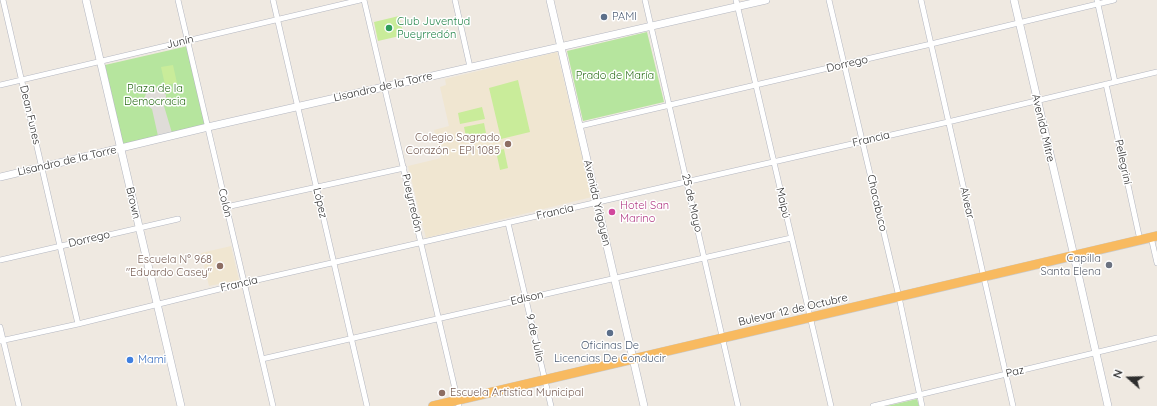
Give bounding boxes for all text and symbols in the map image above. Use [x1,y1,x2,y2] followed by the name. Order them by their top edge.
[612,10,637,24] place label: PAMI
[599,12,609,22] marker: PAMI
[397,15,470,41] place label: Club Juventud Pueyrredón
[384,23,394,33] marker: Club Juventud Pueyrredón
[165,32,195,52] street label: Junín
[825,53,869,75] street label: Dorrego
[332,69,434,105] street label: Lisandro de la Torre
[576,69,654,83] park label: Prado de María
[124,82,186,108] park label: Plaza de la Democracia
[17,84,43,146] street label: Dean Funes
[1029,93,1057,163] street label: Avenida Mitre
[851,128,891,150] street label: Francia
[406,131,500,157] place label: Colegio Sagrado Corazón - EPI 1085
[1112,138,1134,186] street label: Pellegrini
[503,139,513,149] marker: Colegio Sagrado Corazón - EPI 1085
[16,143,118,179] street label: Lisandro de la Torre
[581,158,613,248] street label: Avenida Yrigoyen
[679,172,705,234] street label: 25 de Mayo
[399,173,425,233] street label: Pueyrredón
[864,173,890,233] street label: Chacabuco
[123,186,143,220] street label: Brown
[773,186,793,220] street label: Maipú
[957,186,977,220] street label: Alvear
[215,187,235,219] street label: Colón
[310,187,330,219] street label: López
[620,199,669,225] place label: Hotel San Marino
[535,201,575,223] street label: Francia
[607,207,617,217] marker: Hotel San Marino
[67,228,111,250] street label: Dorrego
[1040,252,1101,278] place label: Capilla Santa Elena
[126,253,212,279] place label: Escuela N° 968 "Eduardo Casey"
[1104,260,1114,270] marker: Capilla Santa Elena
[215,261,225,271] marker: Escuela N° 968 "Eduardo Casey"
[219,273,259,295] street label: Francia
[509,288,545,308] street label: Edison
[737,291,849,329] street label: Bulevar 12 de Octubre
[523,313,547,363] street label: 9 de Julio
[605,328,615,338] marker: Oficinas De Licencias De Conducir
[554,339,666,365] place label: Oficinas De Licencias De Conducir
[138,353,166,367] place label: Mami
[125,355,135,365] marker: Mami
[1109,358,1149,398] north arrow
[1005,363,1025,381] street label: Paz
[1110,368,1126,380] text: N
[450,386,584,400] place label: Escuela Artistica Municipal
[437,388,447,398] marker: Escuela Artistica Municipal

